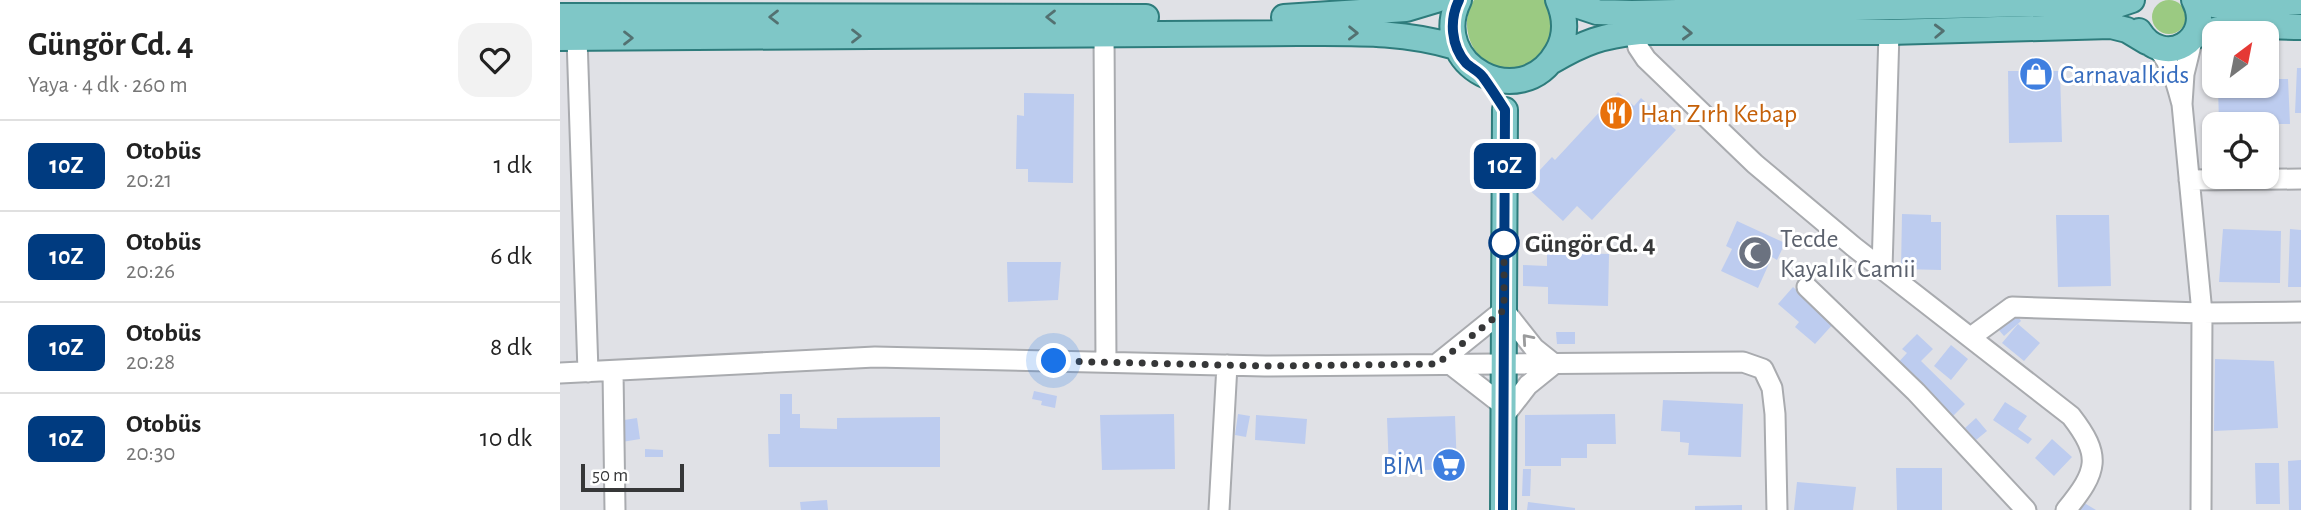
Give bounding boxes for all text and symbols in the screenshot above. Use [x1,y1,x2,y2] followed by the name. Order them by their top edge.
[769,9,779,25] one-way arrow
[1045,9,1056,25] one-way arrow
[2202,21,2278,98] north arrow
[2202,21,2279,189] map controls
[458,23,532,97] button: heart
[1934,23,1945,38] one-way arrow
[1348,25,1358,41] one-way arrow
[1682,25,1693,41] one-way arrow
[851,28,861,44] one-way arrow
[28,29,194,62] text: Güngör Cd. 4
[623,30,634,46] one-way arrow
[2017,55,2055,93] shop icon: Carnavalkids
[2060,62,2189,88] place label: Carnavalkids
[28,74,188,97] text: Yaya · 4 dk · 260 m
[1597,94,1635,132] restaurant icon: Han Zırh Kebap
[1640,101,1797,127] place label: Han Zırh Kebap
[2202,112,2279,189] button: locate
[126,138,201,164] text: Otobüs
[1465,143,1545,189] line badge: 10Z
[493,152,532,178] text: 1 dk
[49,154,84,178] text: 10Z
[1488,154,1522,178] text: 10Z
[126,169,172,192] text: 20:21
[1780,226,1916,282] place label: Tecde Kayalık Camii
[1489,228,1519,258] marker: Güngör Cd. 4
[126,229,201,255] text: Otobüs
[1525,231,1656,257] place label: Güngör Cd. 4
[1736,234,1774,272] mosque icon: Tecde Kayalık Camii
[490,243,532,269] text: 6 dk
[49,245,84,269] text: 10Z
[126,260,175,283] text: 20:26
[126,320,201,346] text: Otobüs
[490,334,532,360] text: 8 dk
[1523,334,1535,347] one-way arrow
[49,336,84,360] text: 10Z
[1036,343,1071,378] your location
[126,351,175,374] text: 20:28
[126,411,201,437] text: Otobüs
[480,425,532,451] text: 10 dk
[49,427,84,451] text: 10Z
[126,442,176,465] text: 20:30
[1430,446,1468,484] supermarket icon: BİM
[1383,452,1424,479] place label: BİM
[581,461,684,493] scale bar
[592,466,628,485] text: 50 m

